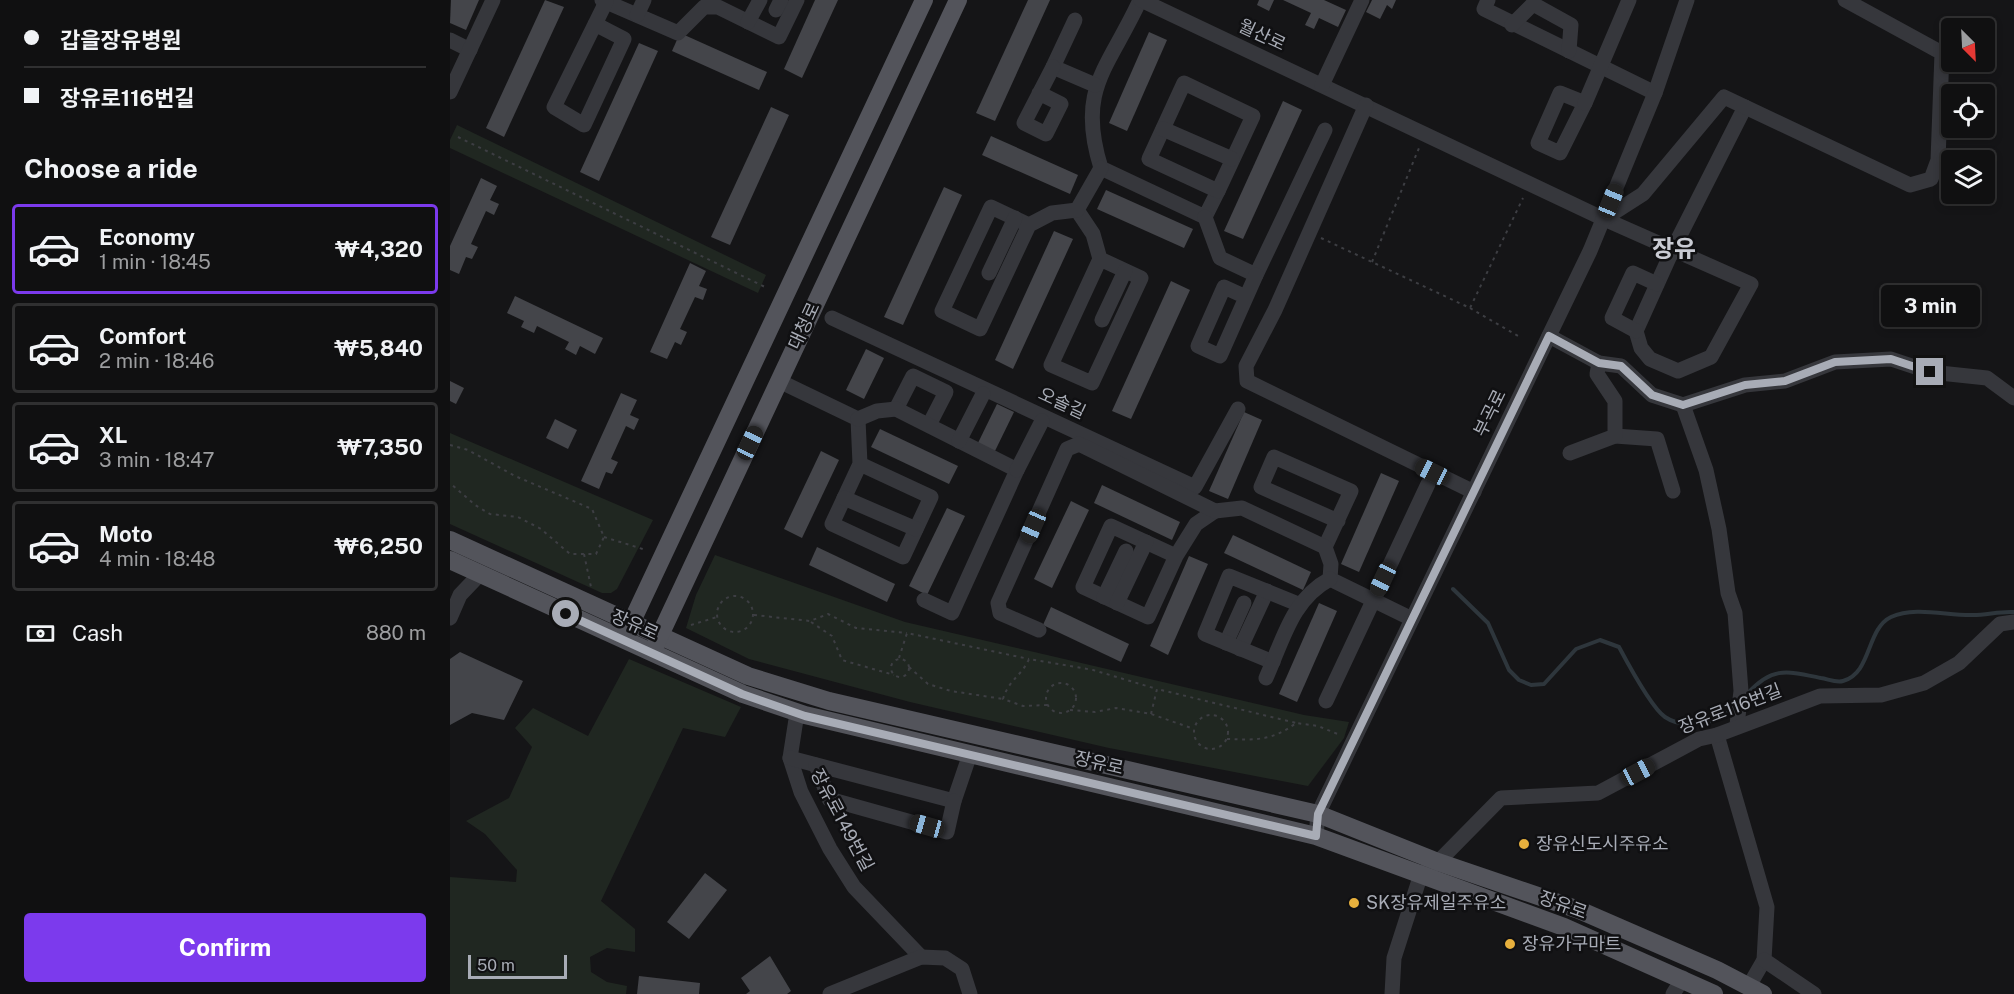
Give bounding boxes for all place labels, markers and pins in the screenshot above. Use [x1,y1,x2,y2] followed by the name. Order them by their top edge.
[1536,833,1668,854] place label: 장유신도시주유소
[1517,837,1531,851] marker: 장유신도시주유소
[1366,892,1506,913] place label: SK장유제일주유소
[1347,896,1361,910] marker: SK장유제일주유소
[1522,933,1621,954] place label: 장유가구마트
[1503,937,1517,951] marker: 장유가구마트

